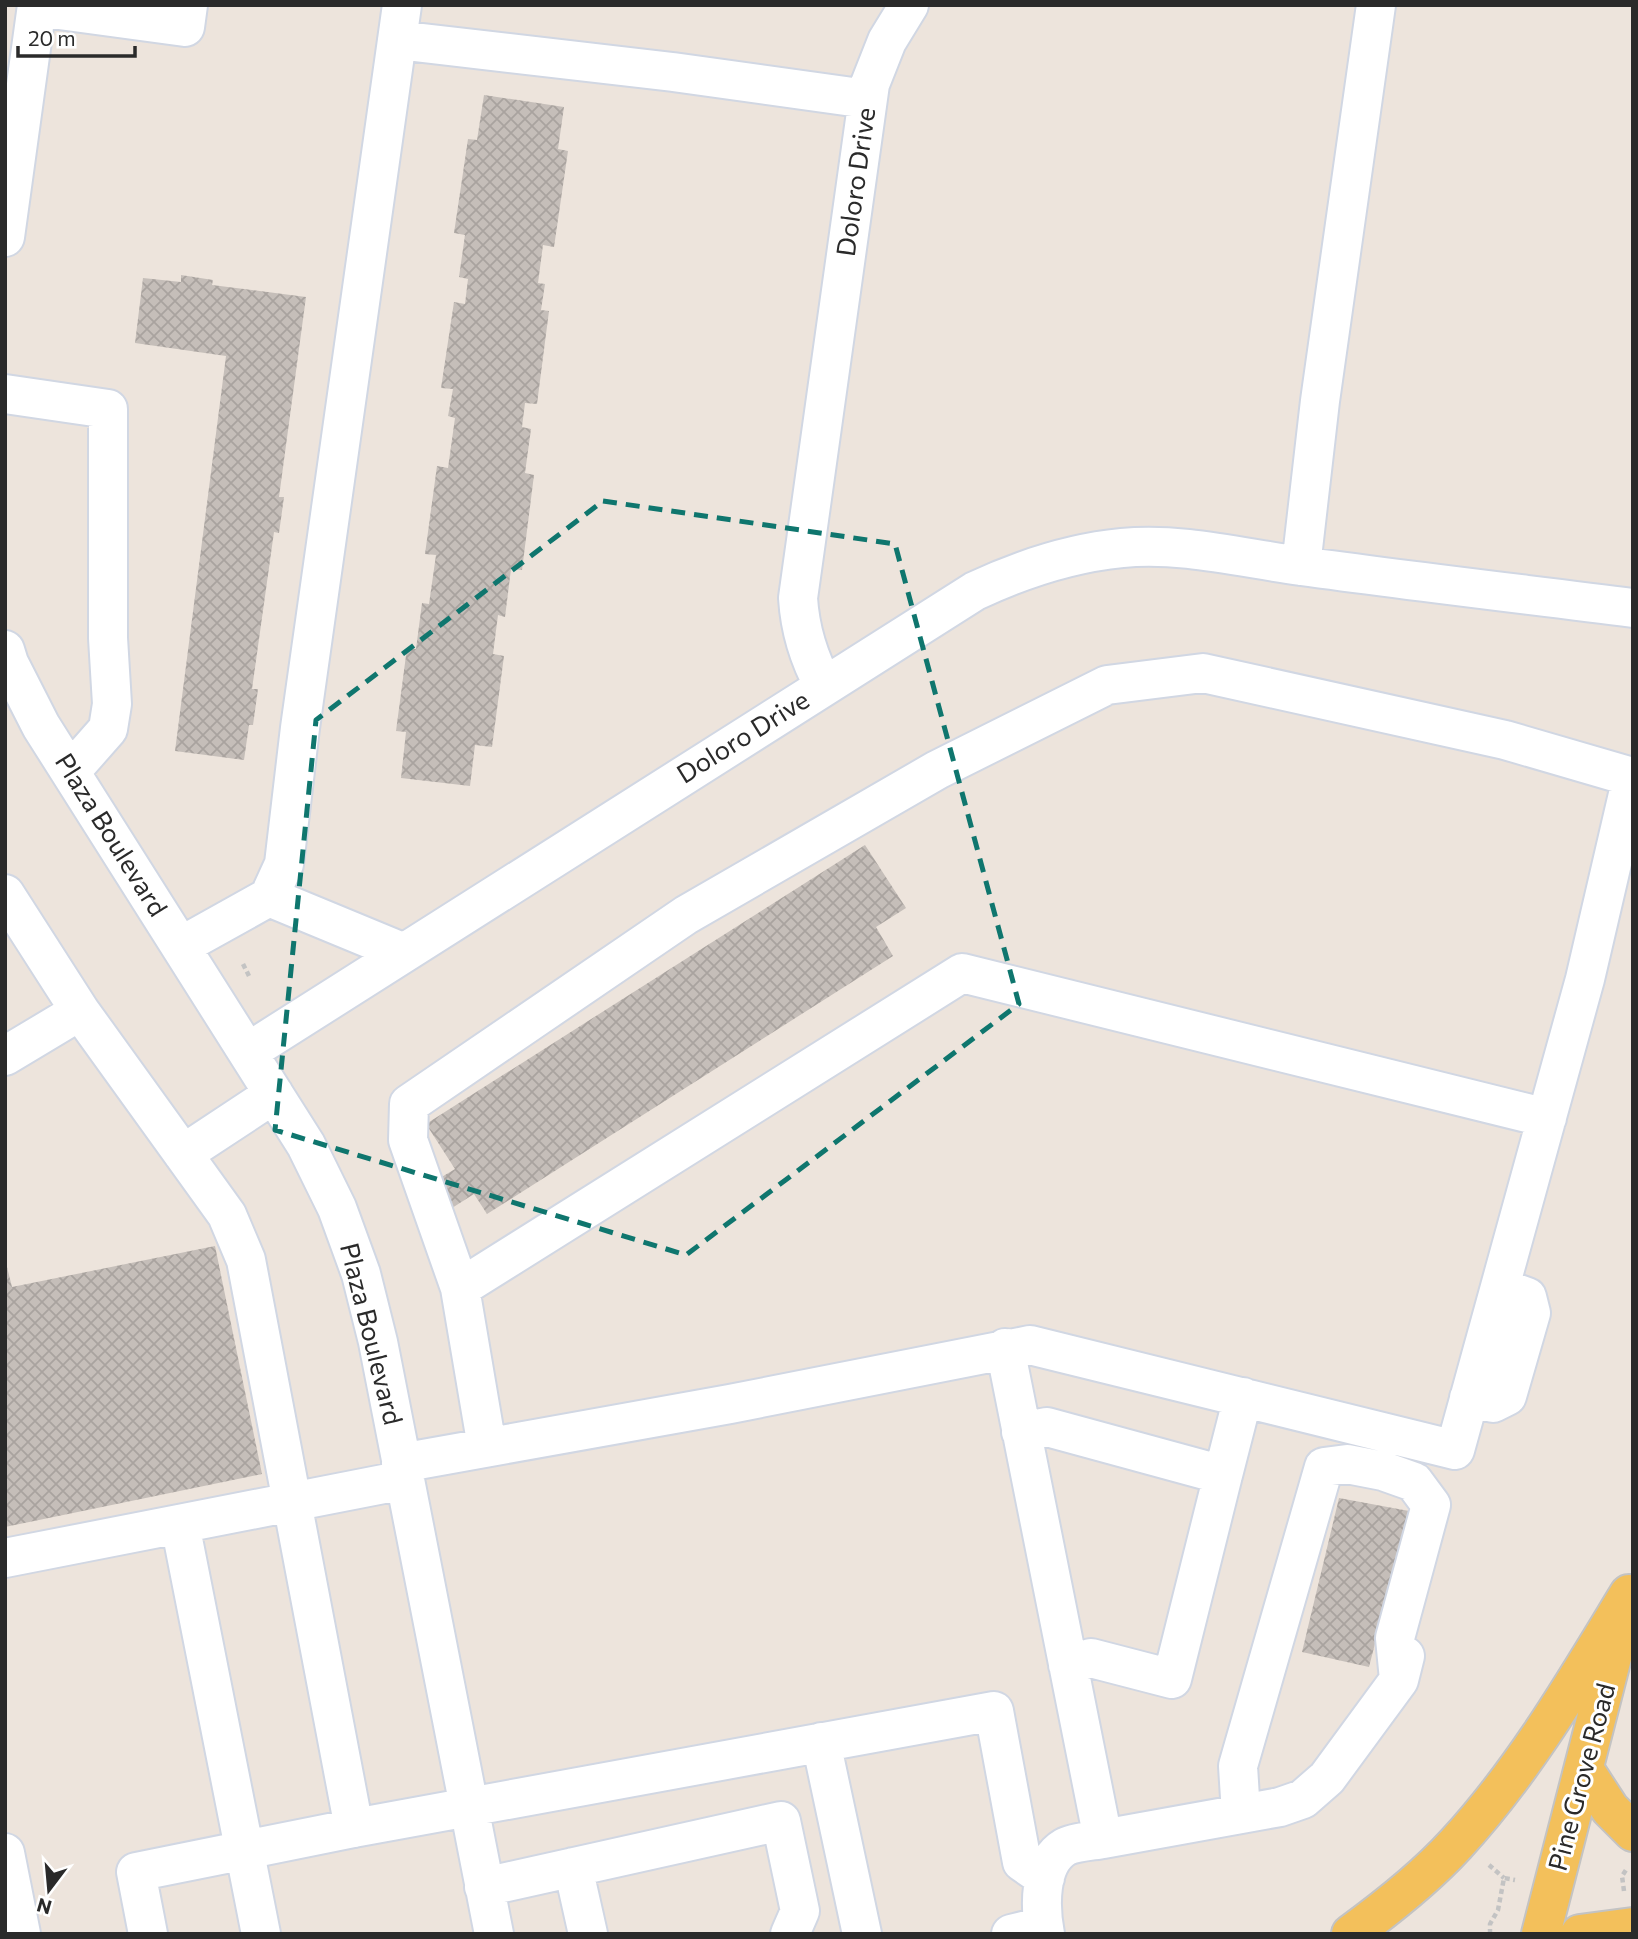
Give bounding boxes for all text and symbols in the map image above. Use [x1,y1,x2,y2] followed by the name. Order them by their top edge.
[18,14,135,58] scale bar
[28,25,76,50] text: 20 m
[829,105,880,258] street label: Doloro Drive
[670,683,814,789] street label: Doloro Drive
[50,747,175,921] street label: Plaza Boulevard
[335,1239,410,1428] street label: Plaza Boulevard
[1541,1679,1620,1874] street label: Pine Grove Road
[14,1855,84,1925] north arrow
[34,1894,54,1920] text: N

